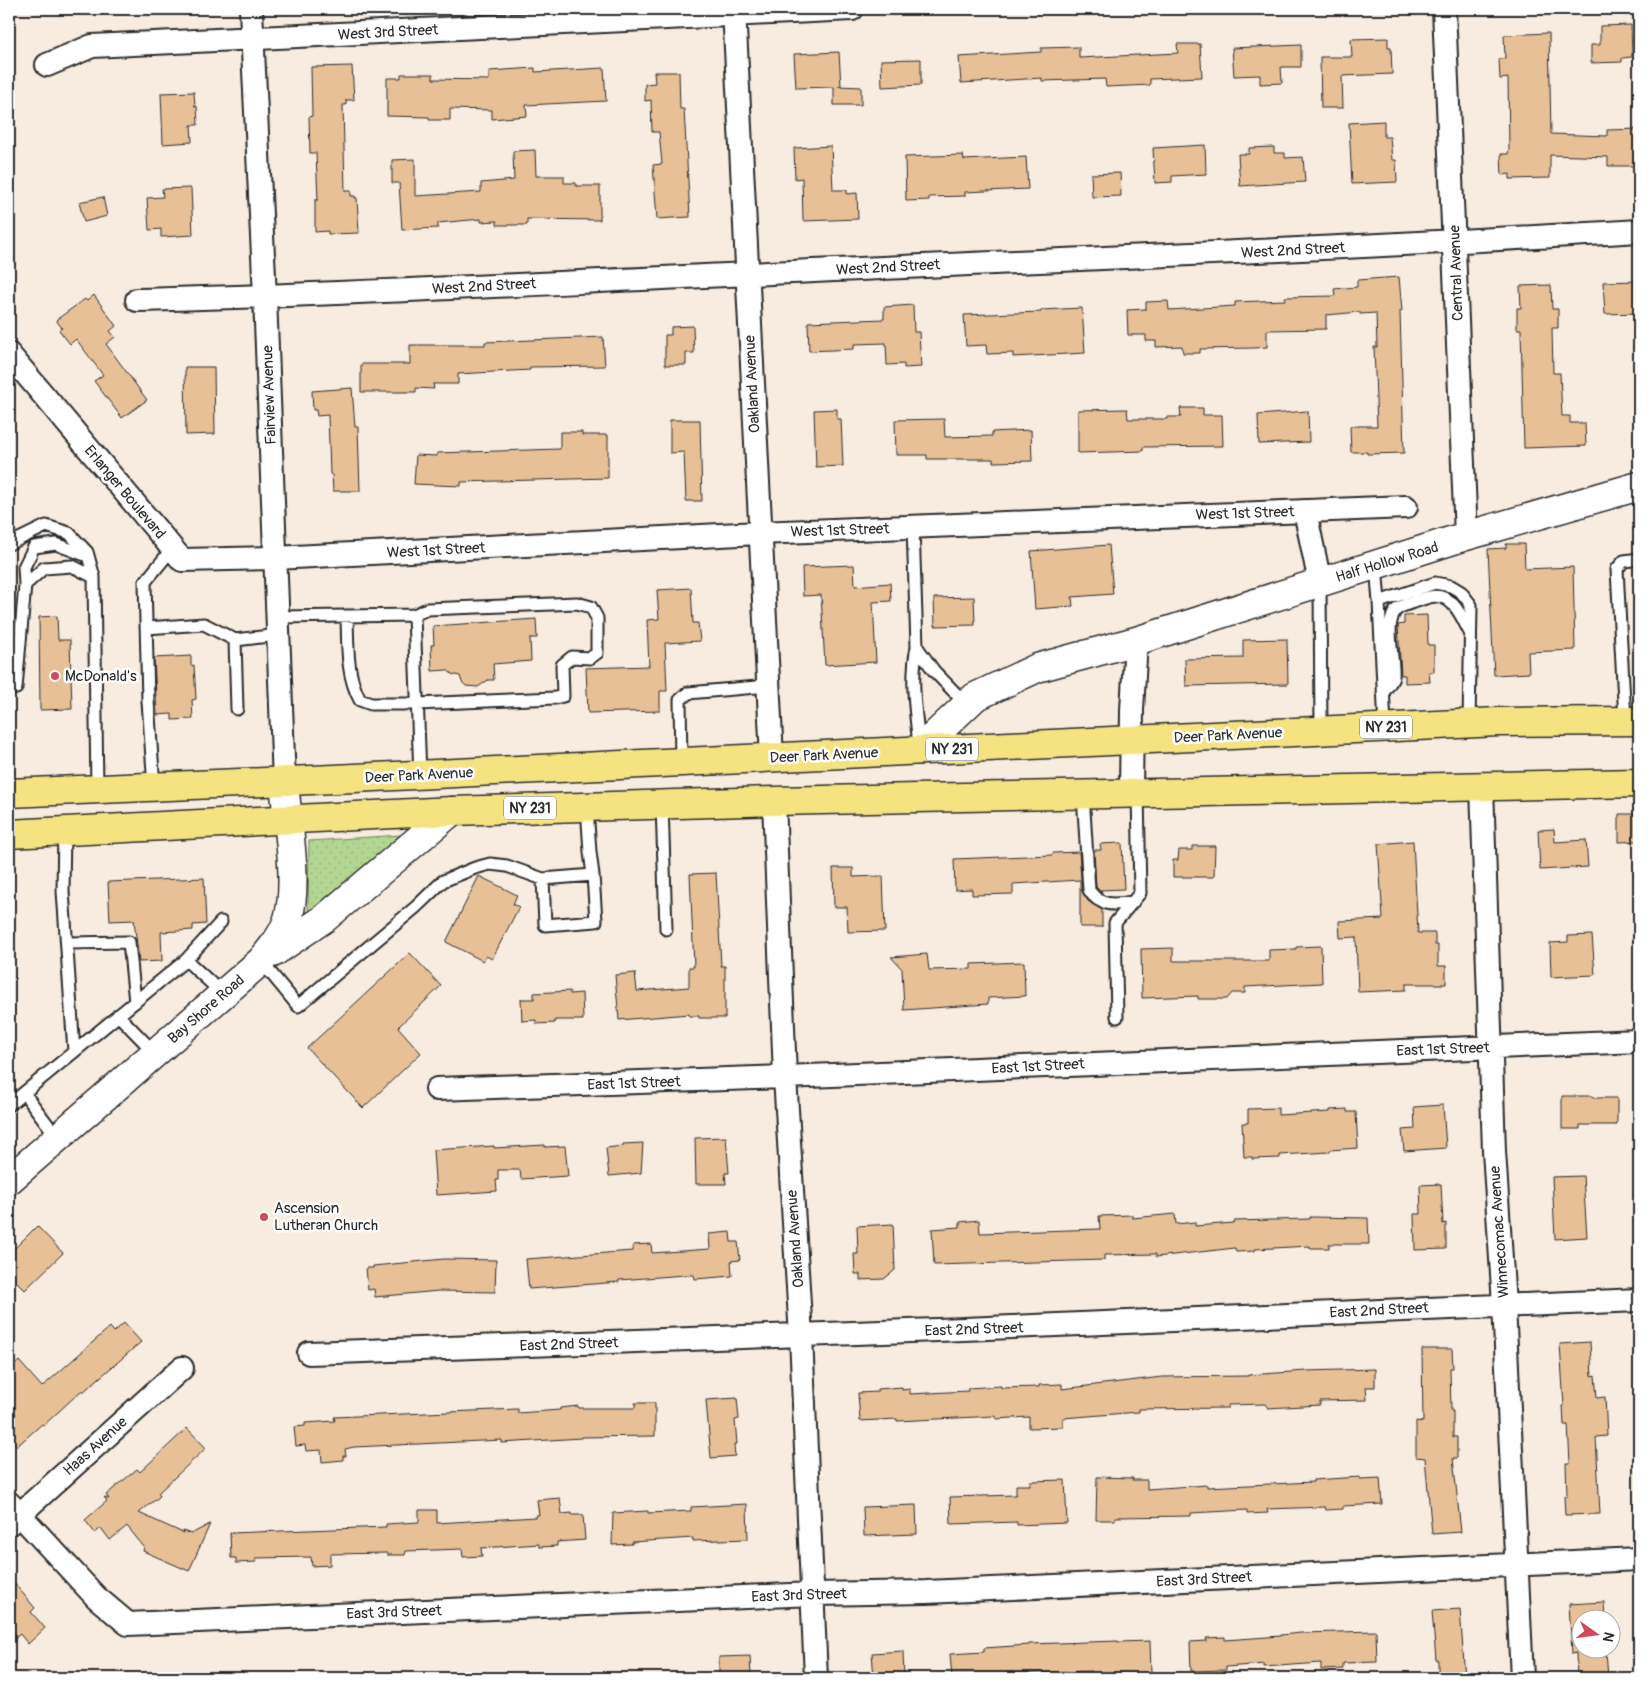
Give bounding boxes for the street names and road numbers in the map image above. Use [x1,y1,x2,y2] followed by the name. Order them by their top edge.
[337,20,440,45] street label: West 3rd Street
[1445,224,1468,321] street label: Central Avenue
[1240,238,1347,263] street label: West 2nd Street
[835,255,942,280] street label: West 2nd Street
[431,274,538,299] street label: West 2nd Street
[740,334,765,433] street label: Oakland Avenue
[258,344,281,445] street label: Fairview Avenue
[80,442,169,543] street label: Erlanger Boulevard
[1195,502,1296,525] street label: West 1st Street
[790,519,891,542] street label: West 1st Street
[386,538,487,563] street label: West 1st Street
[1333,538,1441,587] street label: Half Hollow Road
[1360,716,1412,739] road number: NY 231
[1173,723,1283,748] street label: Deer Park Avenue
[926,738,978,761] road number: NY 231
[769,743,879,768] street label: Deer Park Avenue
[364,763,474,788] street label: Deer Park Avenue
[504,796,556,820] road number: NY 231
[164,971,249,1048] street label: Bay Shore Road
[1396,1038,1491,1061] street label: East 1st Street
[991,1055,1086,1078] street label: East 1st Street
[587,1072,682,1095] street label: East 1st Street
[1485,1165,1514,1299] street label: Winnecomac Avenue
[783,1189,808,1289] street label: Oakland Avenue
[1329,1298,1430,1323] street label: East 2nd Street
[924,1318,1025,1341] street label: East 2nd Street
[519,1333,620,1356] street label: East 2nd Street
[59,1412,132,1480] street label: Haas Avenue
[1156,1567,1253,1591] street label: East 3rd Street
[751,1584,848,1607] street label: East 3rd Street
[346,1601,443,1624] street label: East 3rd Street

